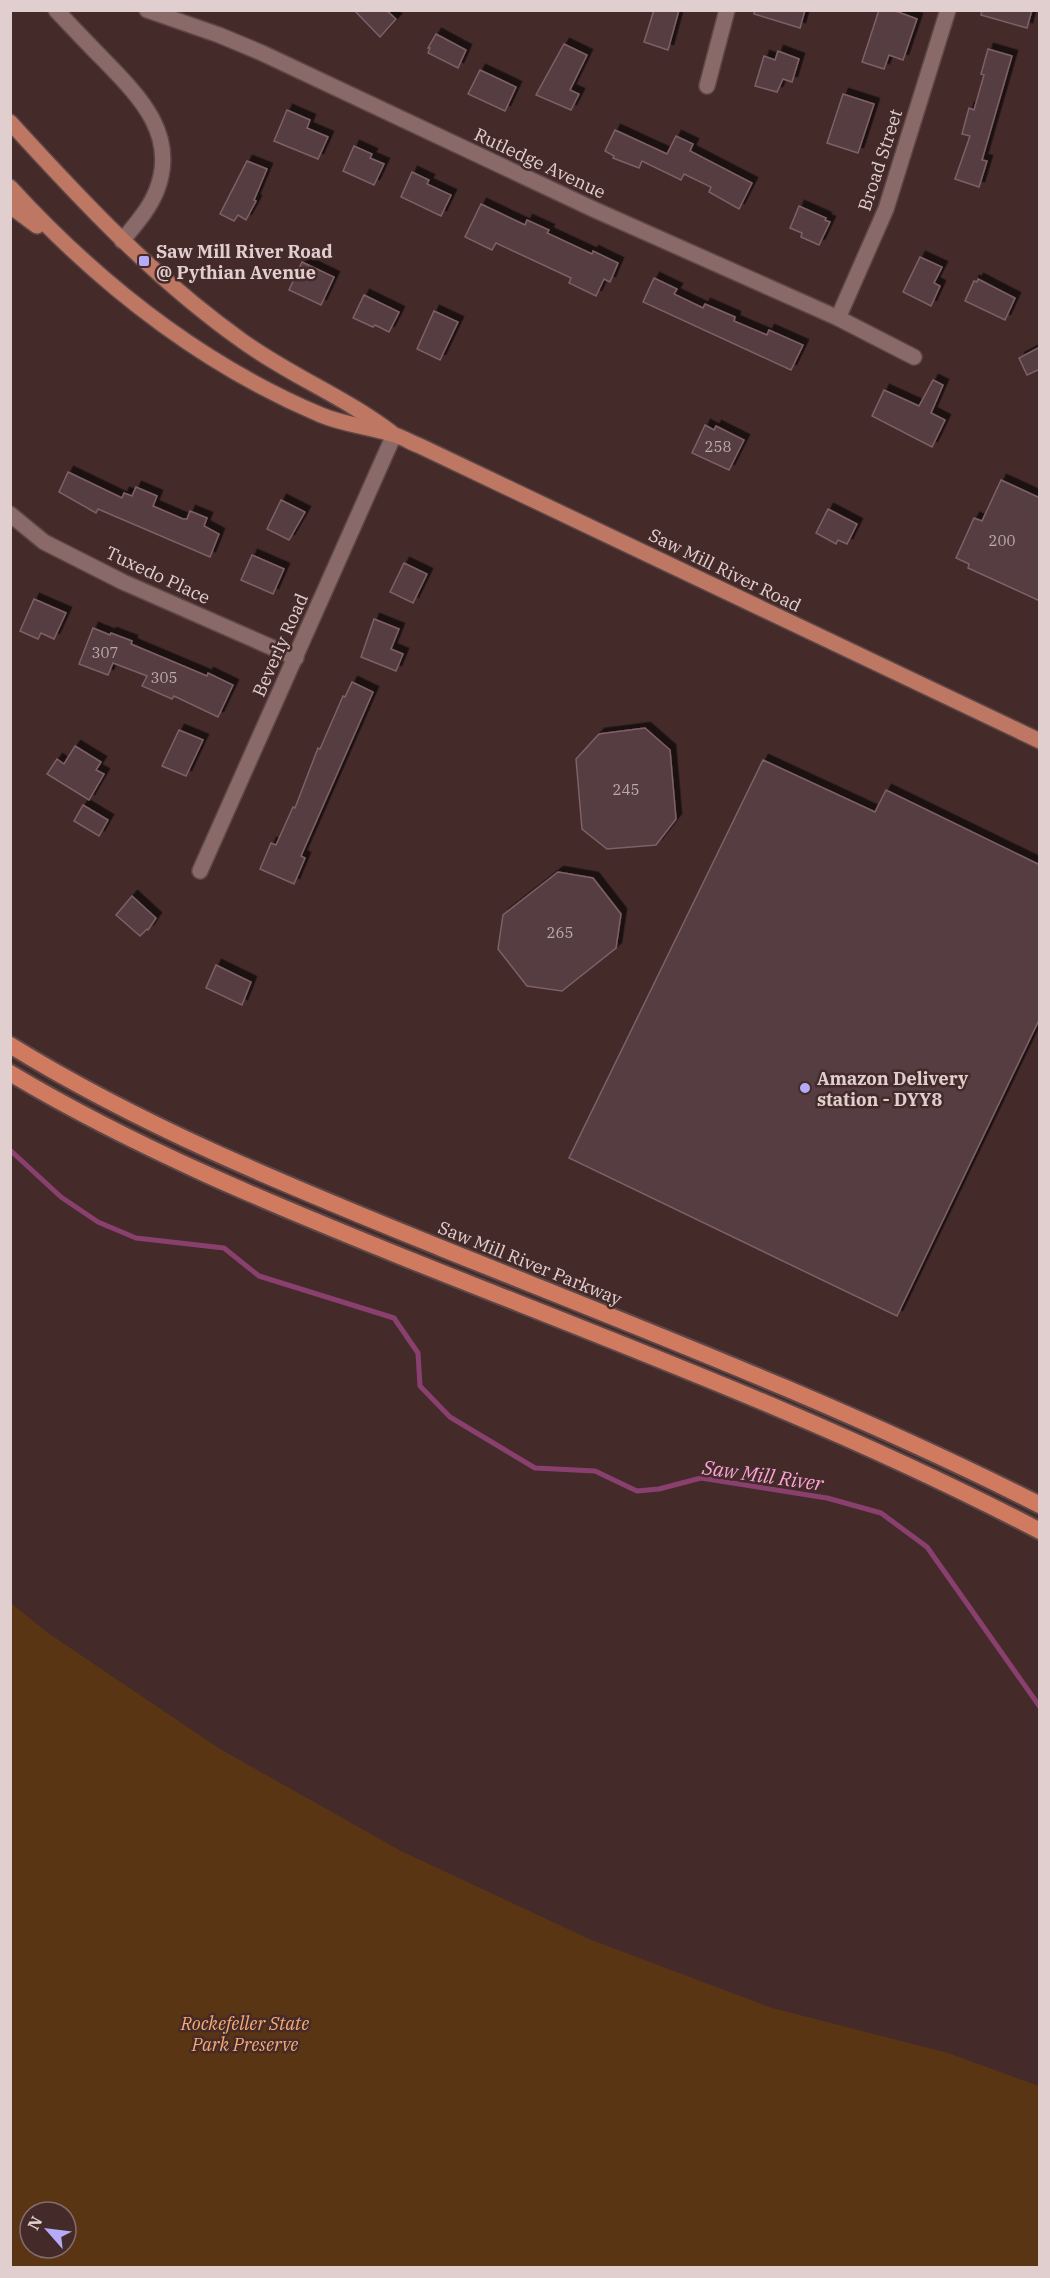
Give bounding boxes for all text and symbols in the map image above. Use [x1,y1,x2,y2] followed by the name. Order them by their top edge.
[853,106,907,214] street label: Broad Street
[471,122,609,204] street label: Rutledge Avenue
[156,240,333,284] place label: Saw Mill River Road @ Pythian Avenue
[137,254,151,268] marker: Saw Mill River Road @ Pythian Avenue
[704,437,732,456] house number: 258
[645,523,805,617] street label: Saw Mill River Road
[988,531,1016,550] house number: 200
[102,541,214,609] street label: Tuxedo Place
[247,590,313,700] street label: Beverly Road
[91,643,119,662] house number: 307
[150,668,178,687] house number: 305
[612,780,640,799] house number: 245
[546,923,574,942] house number: 265
[817,1067,969,1111] place label: Amazon Delivery station - DYY8
[798,1081,812,1095] marker: Amazon Delivery station - DYY8
[435,1216,626,1311] street label: Saw Mill River Parkway
[700,1453,827,1497] water label: Saw Mill River
[180,2012,309,2056] park label: Rockefeller State Park Preserve
[18,2200,78,2260] north arrow
[23,2213,47,2233] text: N

